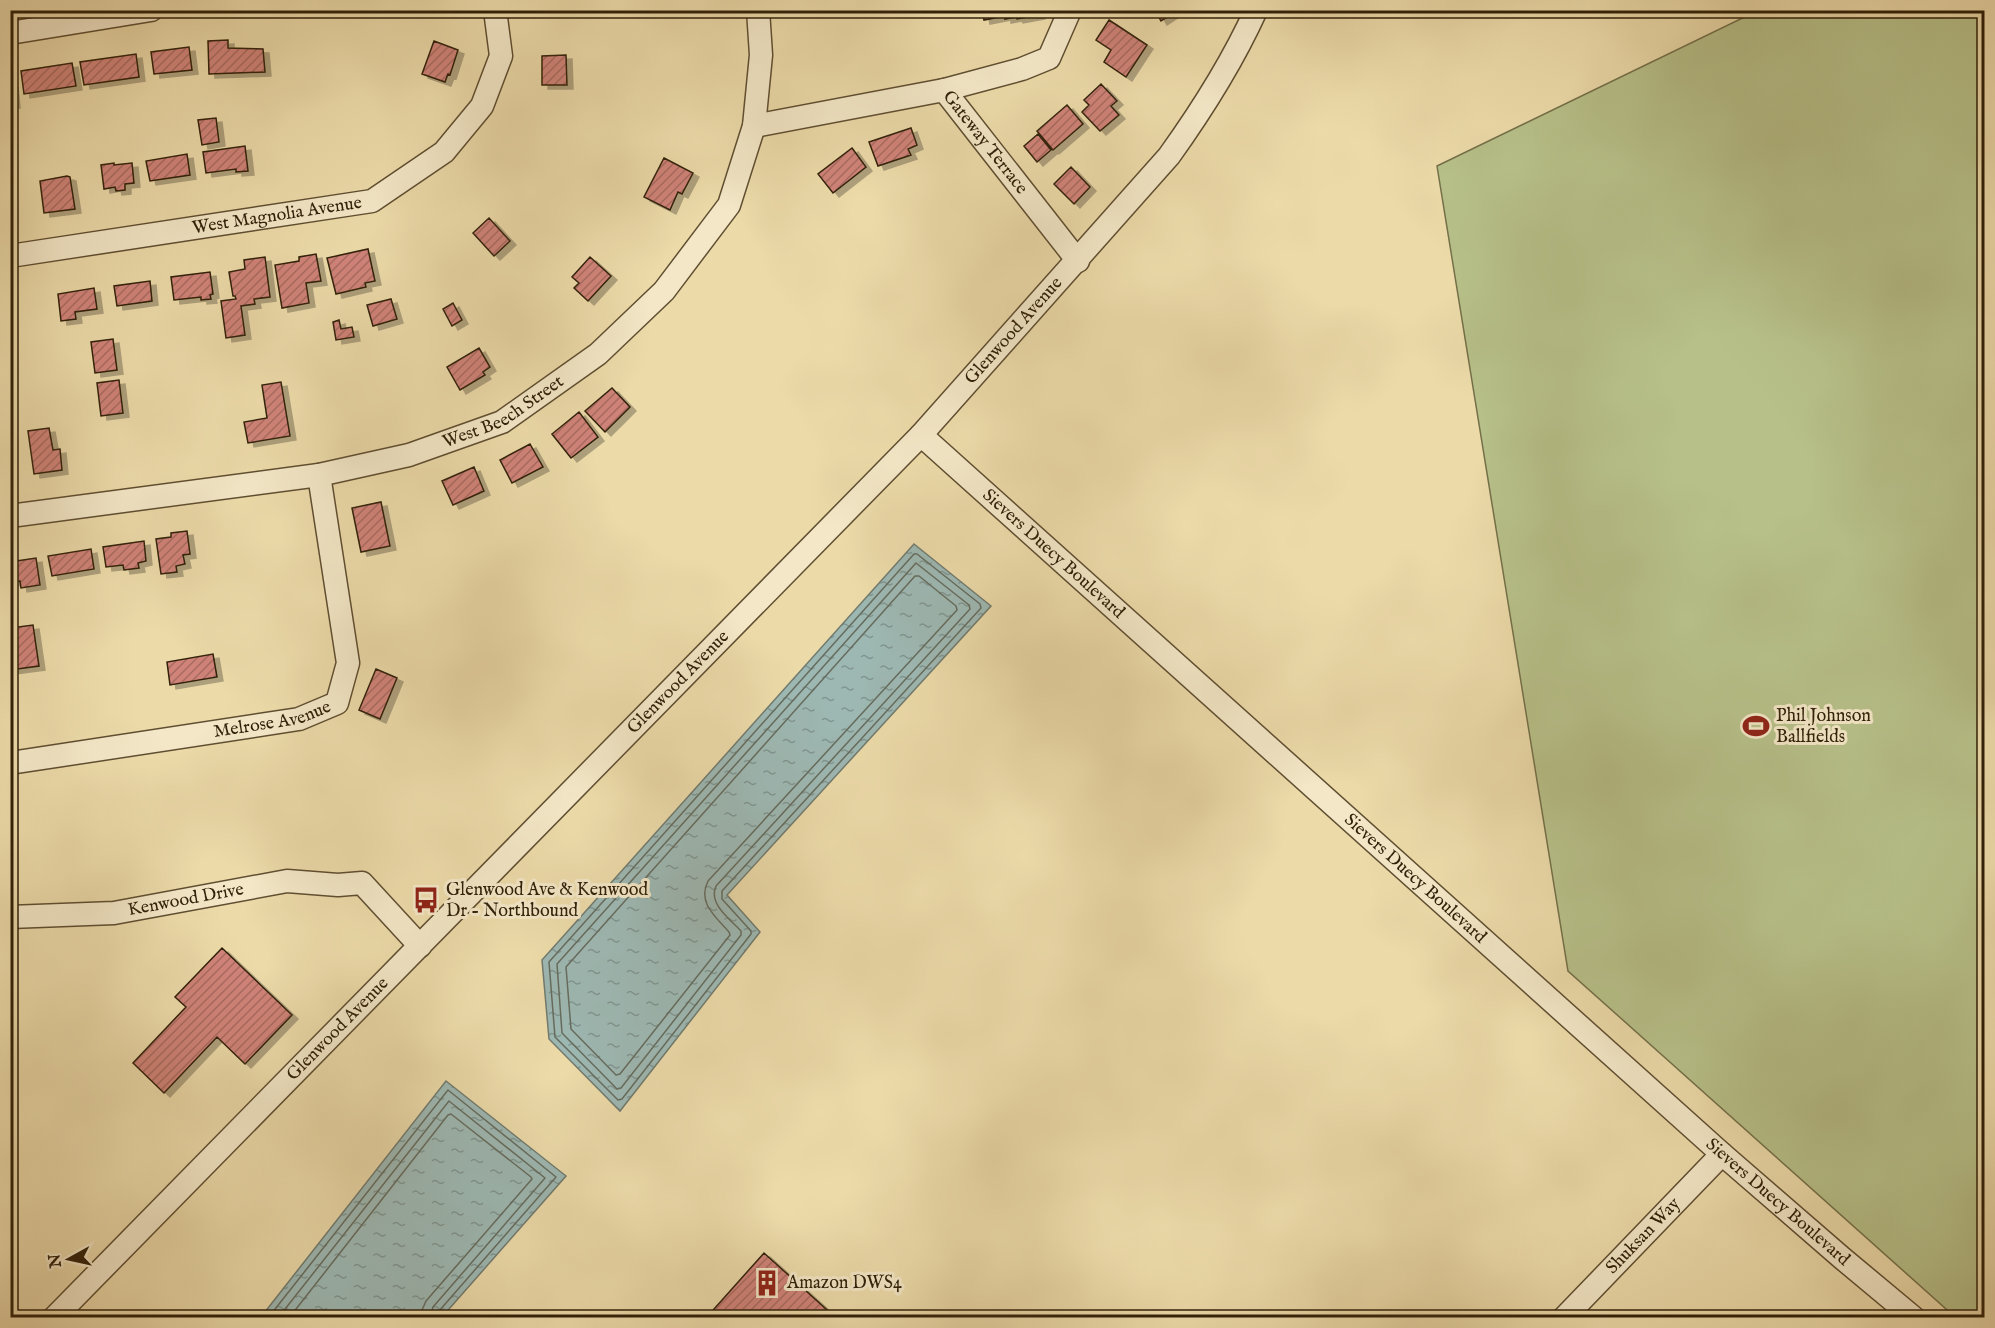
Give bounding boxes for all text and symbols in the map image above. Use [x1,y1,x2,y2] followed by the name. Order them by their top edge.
[937,86,1033,199] street label: Gateway Terrace
[191,191,363,240] street label: West Magnolia Avenue
[960,272,1068,389] street label: Glenwood Avenue
[439,370,568,454] street label: West Beech Street
[977,484,1130,624] street label: Sievers Duecy Boulevard
[622,625,734,739] street label: Glenwood Avenue
[212,695,334,743] street label: Melrose Avenue
[1776,705,1871,749] place label: Phil Johnson Ballfields
[1741,711,1771,741] sports icon: Phil Johnson Ballfields
[1339,809,1492,949] street label: Sievers Duecy Boulevard
[126,878,245,922] street label: Kenwood Drive
[446,879,649,923] place label: Glenwood Ave & Kenwood Dr - Northbound
[411,885,441,915] bus stop icon: Glenwood Ave & Kenwood Dr - Northbound
[282,972,394,1086] street label: Glenwood Avenue
[1701,1133,1855,1271] street label: Sievers Duecy Boulevard
[1601,1193,1685,1279] street label: Shuksan Way
[39,1229,99,1289] north arrow
[45,1252,67,1270] text: N
[752,1268,782,1298] building icon: Amazon DWS4
[786,1272,902,1295] place label: Amazon DWS4

